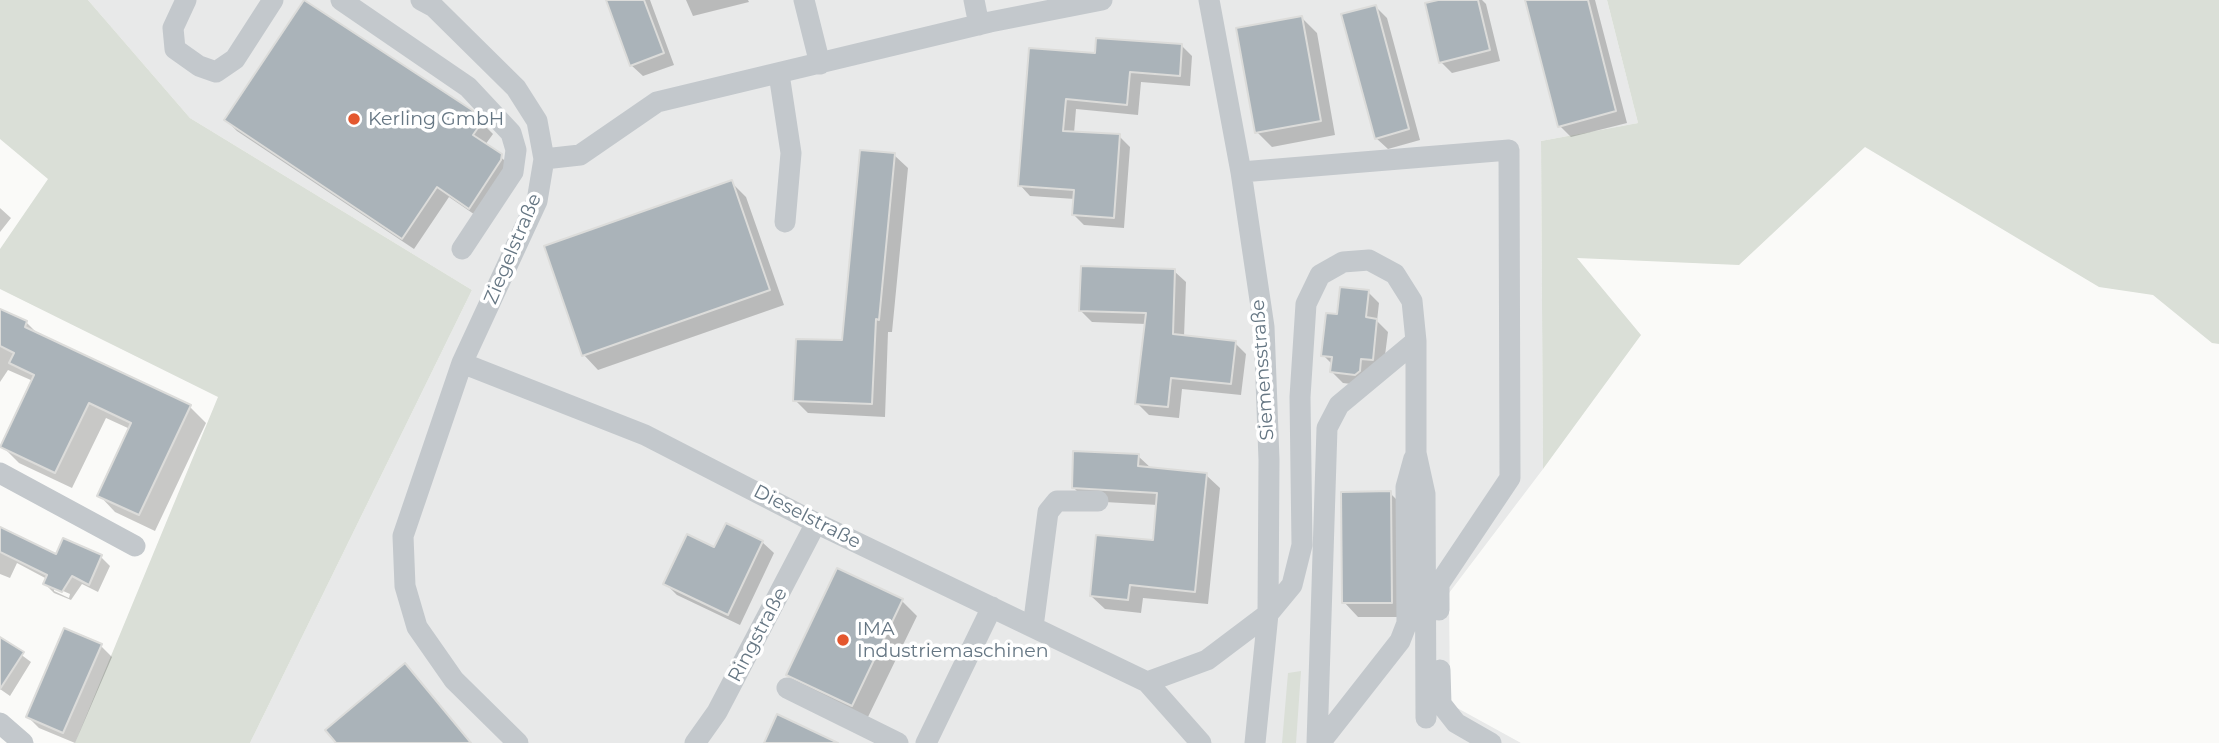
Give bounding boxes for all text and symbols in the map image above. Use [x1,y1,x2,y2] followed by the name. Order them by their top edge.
[368,108,504,130] place label: Kerling GmbH
[346,111,362,127] marker: Kerling GmbH
[479,190,547,308] street label: Ziegelstraße
[1247,299,1279,441] street label: Siemensstraße
[750,480,864,554] street label: Dieselstraße
[724,584,792,686] street label: Ringstraße
[857,618,1049,662] place label: IMA Industriemaschinen
[835,632,851,648] marker: IMA Industriemaschinen

